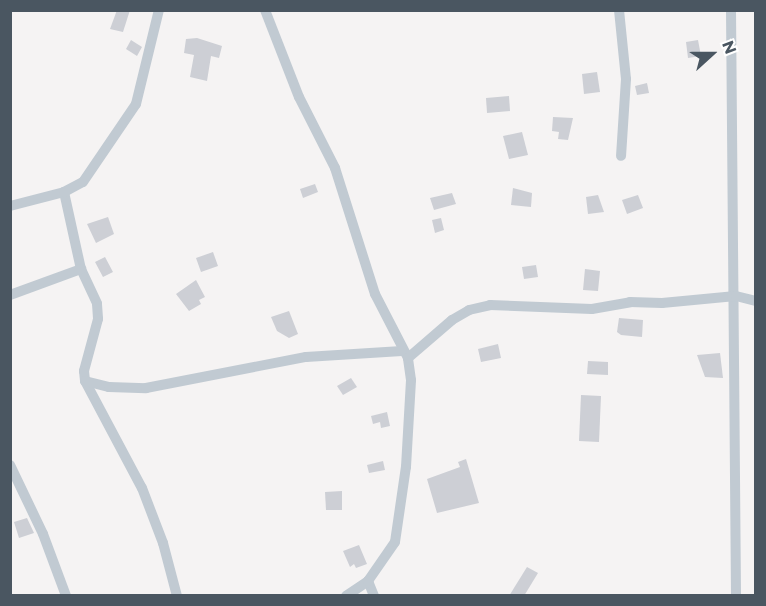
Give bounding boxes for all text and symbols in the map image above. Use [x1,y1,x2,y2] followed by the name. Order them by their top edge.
[682,24,742,84] north arrow
[718,38,740,57] text: N

